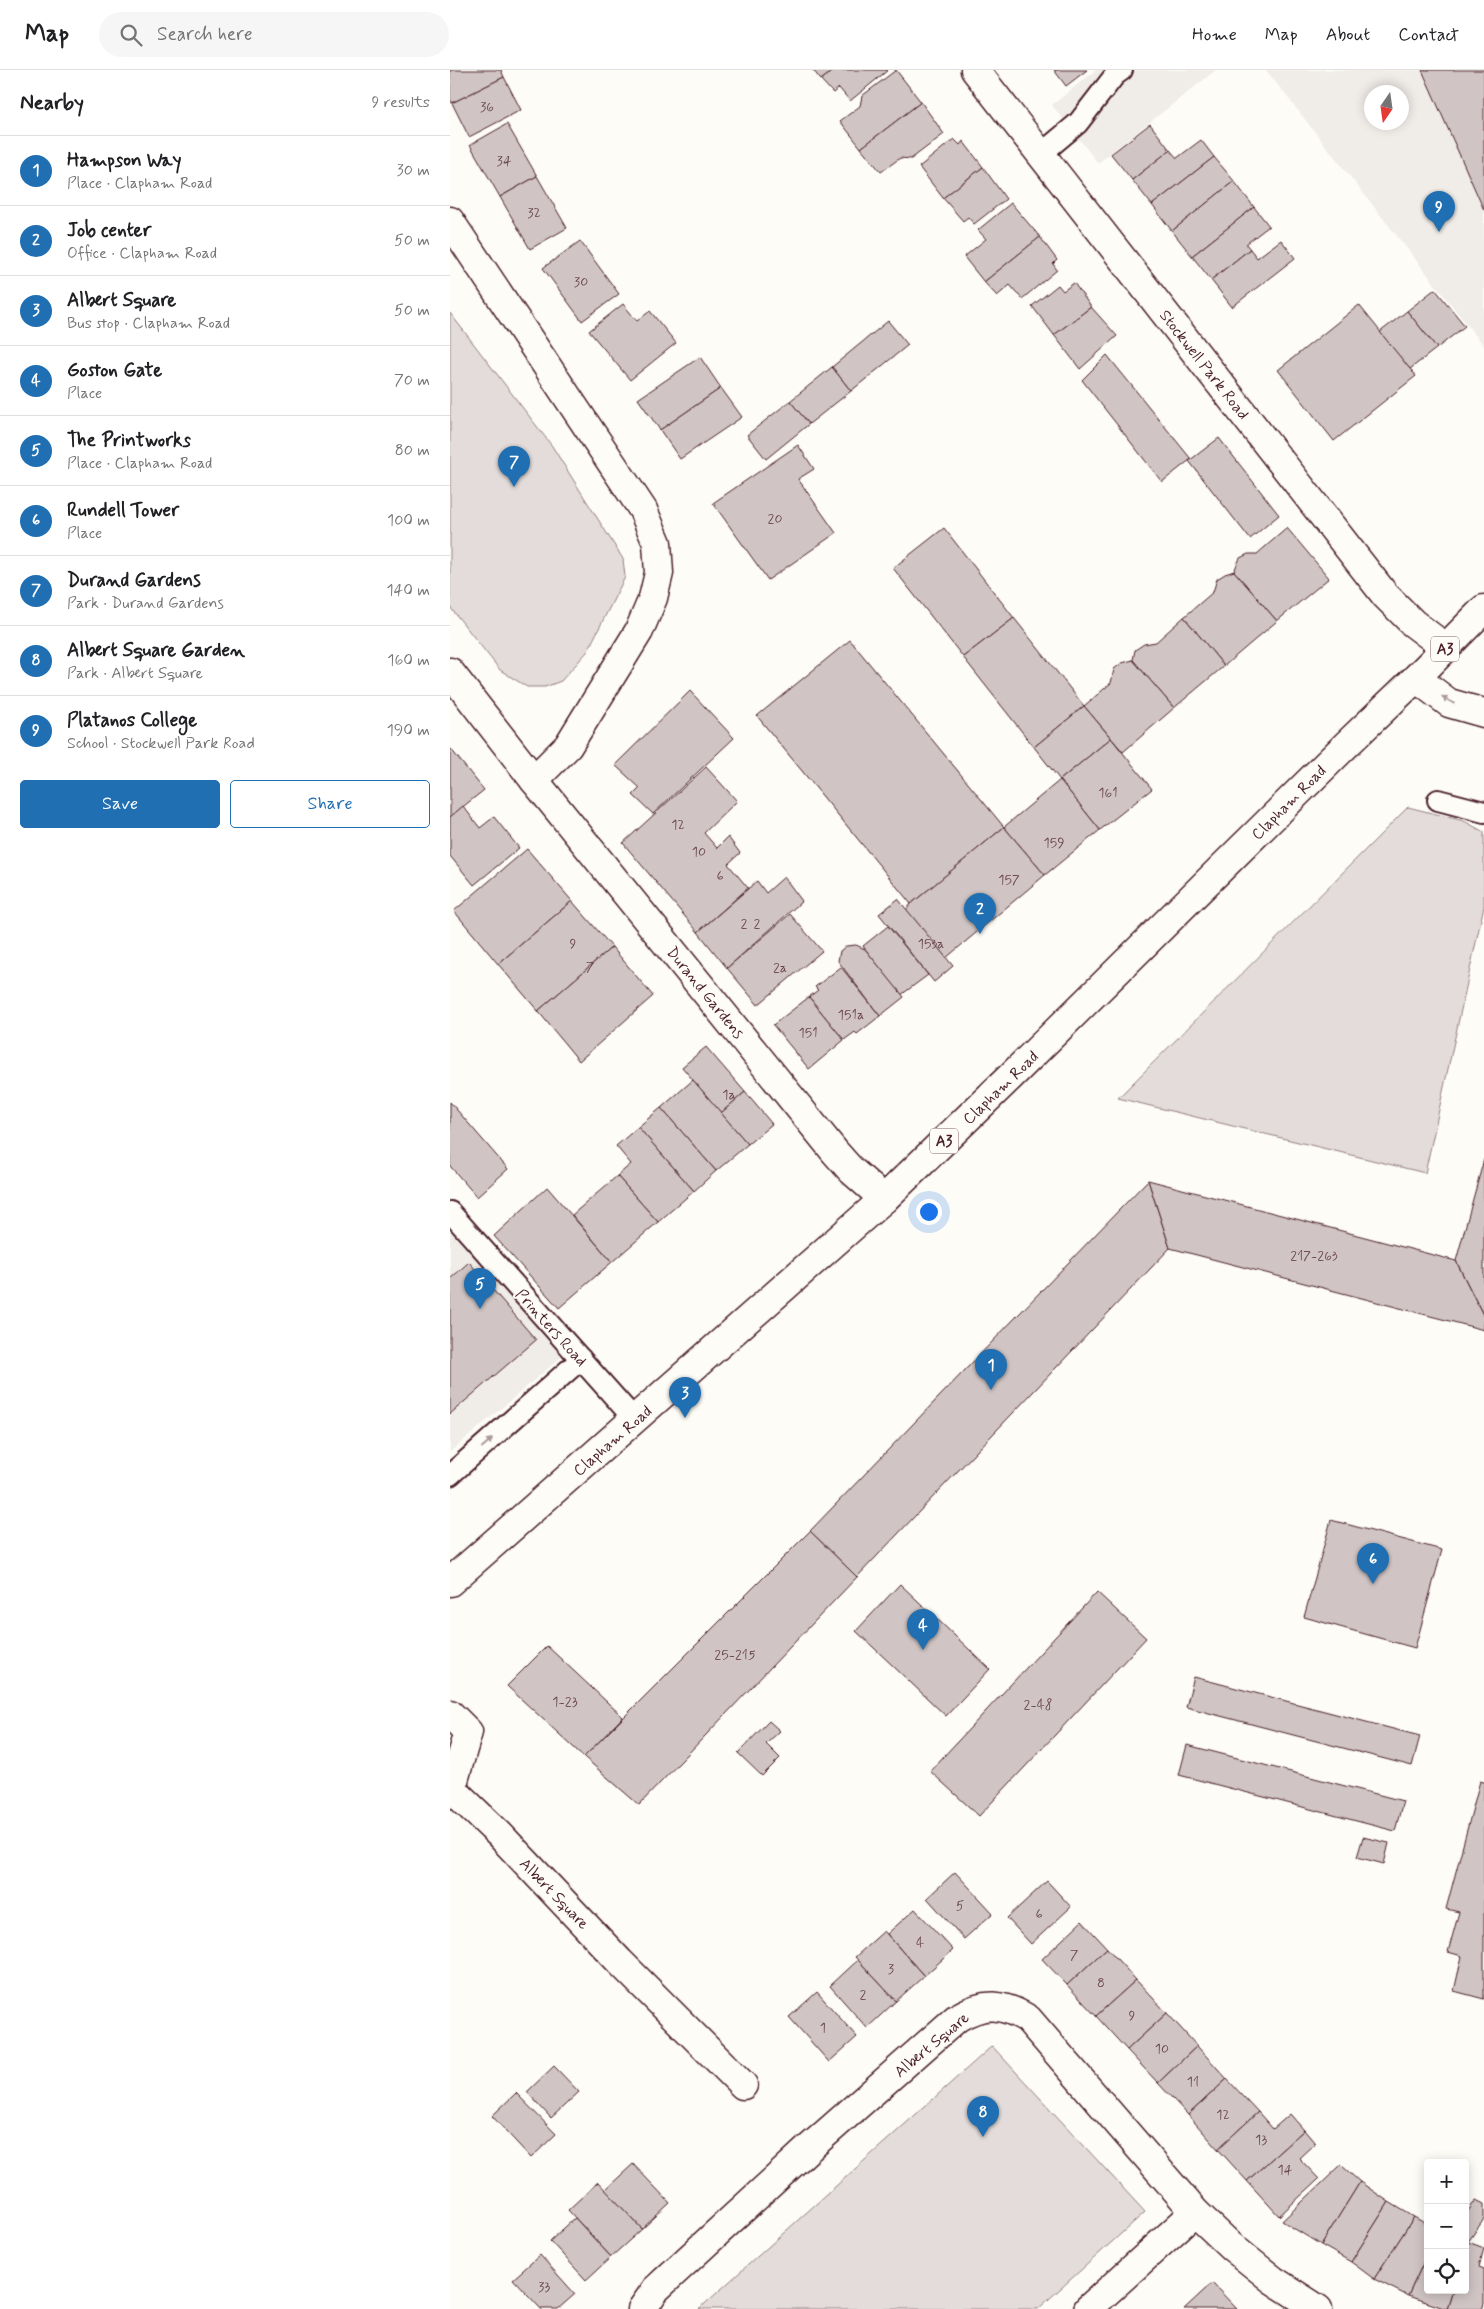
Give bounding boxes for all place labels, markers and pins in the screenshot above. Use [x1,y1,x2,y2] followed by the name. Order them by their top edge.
[1423,191,1455,232] pin: 9
[498,446,530,487] pin: 7
[964,893,996,934] pin: 2
[464,1268,496,1309] pin: 5
[975,1349,1007,1390] pin: 1
[669,1377,701,1418] pin: 3
[1357,1543,1389,1584] pin: 6
[907,1609,939,1650] pin: 4
[967,2096,999,2137] pin: 8

